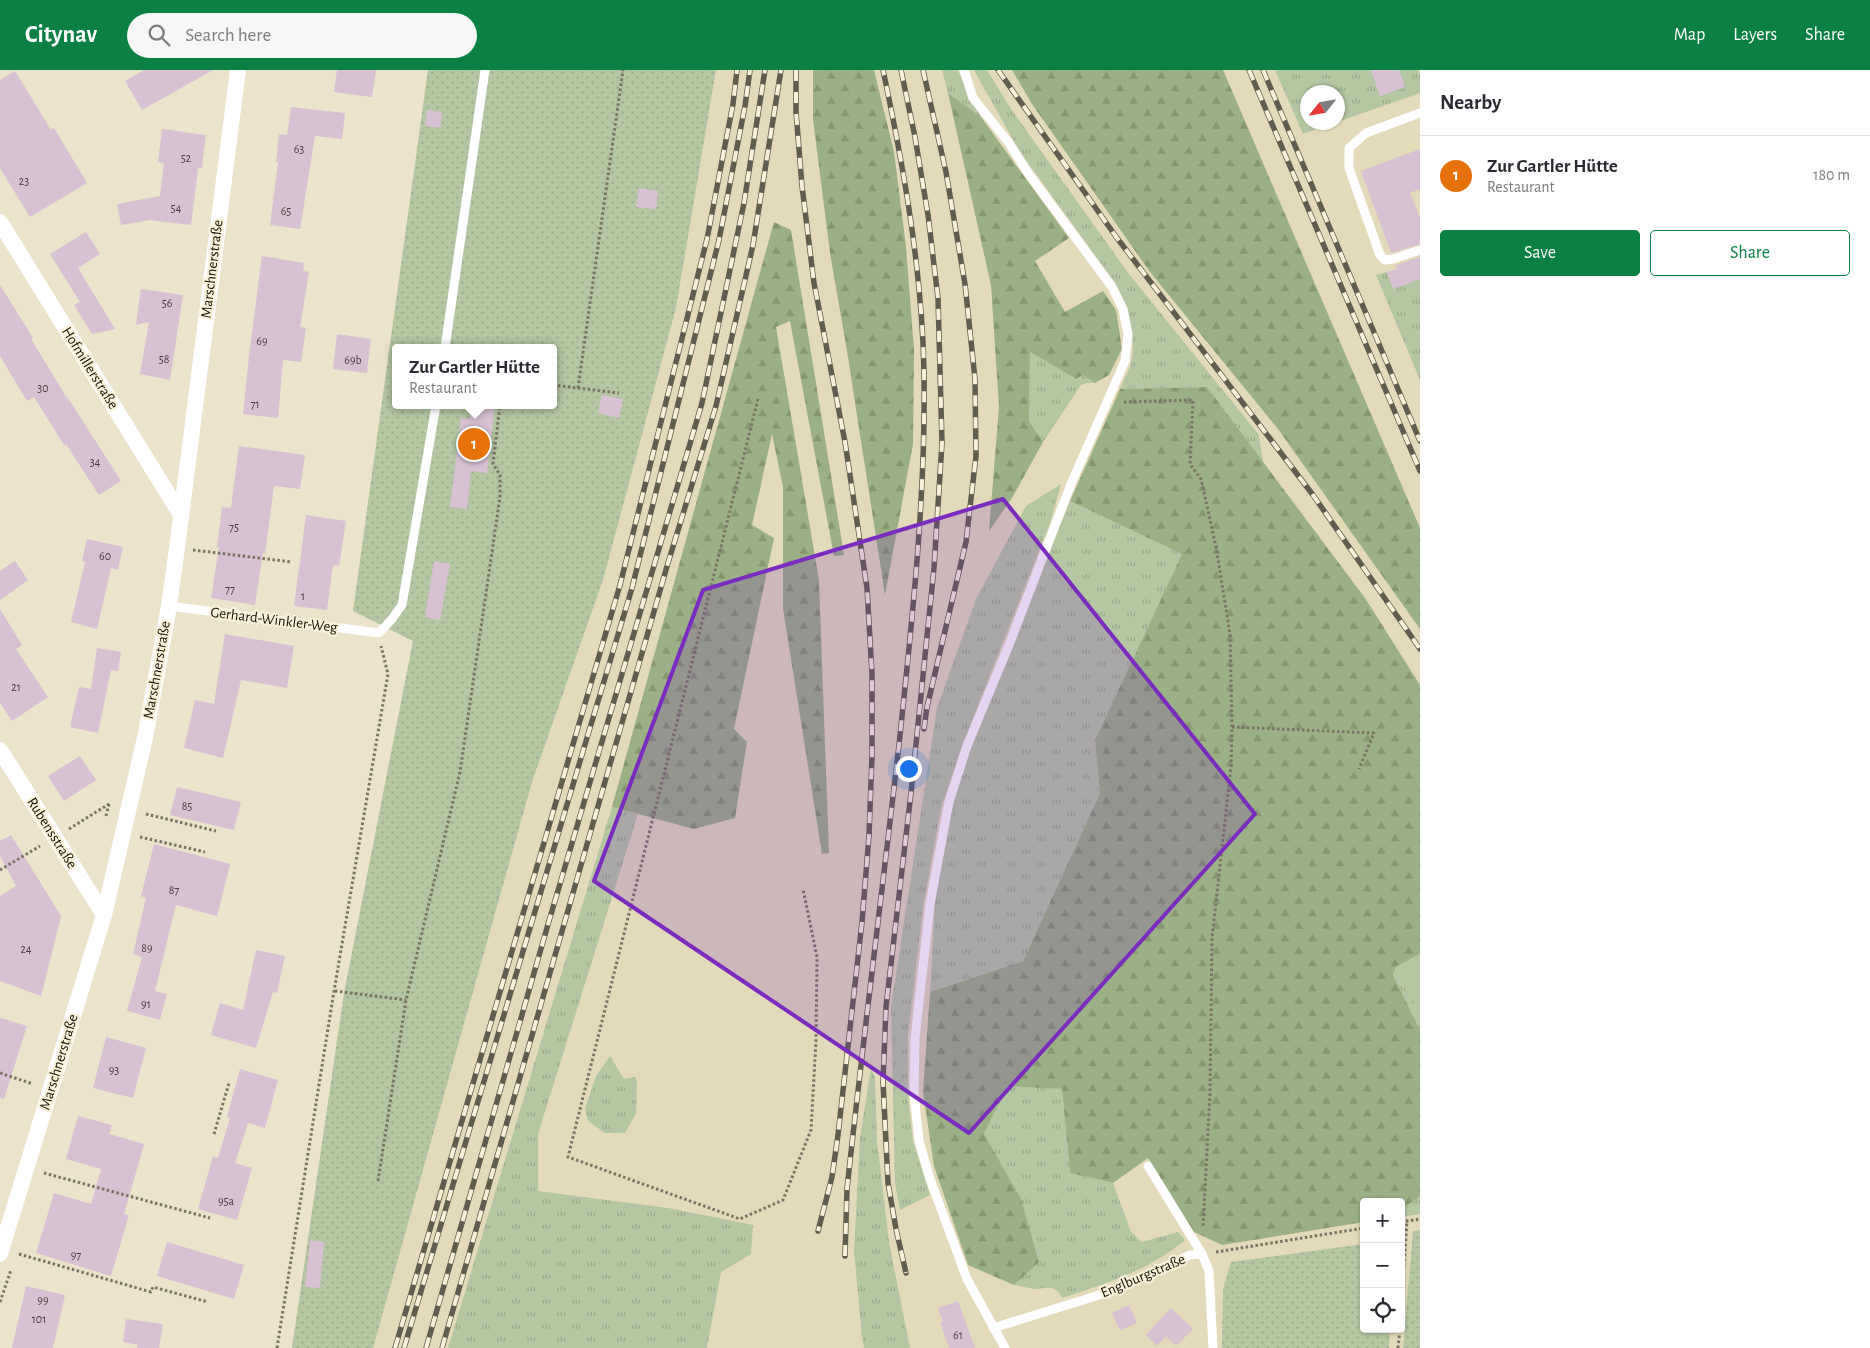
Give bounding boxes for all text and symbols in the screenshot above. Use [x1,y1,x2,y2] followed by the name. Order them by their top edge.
[127,13,477,58] search box
[145,21,173,49] icon: search
[25,23,97,47] text: Citynav
[185,26,271,45] text: Search here
[1674,26,1705,44] text: Map
[1733,26,1777,44] text: Layers
[1805,26,1845,44] text: Share
[1300,85,1345,130] north arrow
[1440,92,1501,113] text: Nearby
[294,143,304,155] house number: 63
[181,152,192,164] house number: 52
[1487,157,1618,176] text: Zur Gartler Hütte
[1453,167,1459,183] text: 1
[1813,167,1850,183] text: 180 m
[19,175,29,187] house number: 23
[1487,179,1555,195] text: Restaurant
[171,202,182,214] house number: 54
[281,205,291,217] house number: 65
[199,219,225,319] street label: Marschnerstraße
[1440,230,1640,276] button: Save
[1650,230,1850,276] button: Share
[162,297,173,309] house number: 56
[59,324,121,412] street label: Hofmillerstraße
[256,335,268,347] house number: 69
[392,344,557,409] popup
[159,353,170,365] house number: 58
[344,354,362,366] house number: 69b
[409,358,540,377] text: Zur Gartler Hütte
[409,380,477,396] text: Restaurant
[37,382,49,394] house number: 30
[250,398,260,410] house number: 71
[458,425,490,463] pin: 1
[90,456,101,468] house number: 34
[229,521,239,533] house number: 75
[99,550,111,562] house number: 60
[225,583,235,595] house number: 77
[301,590,305,602] house number: 1
[210,605,339,635] street label: Gerhard-Winkler-Weg
[141,620,173,720] street label: Marschnerstraße
[11,681,21,693] house number: 21
[896,756,922,782] your location
[24,795,80,871] street label: Rubensstraße
[182,800,192,812] house number: 85
[169,884,179,896] house number: 87
[141,942,153,954] house number: 89
[20,943,32,955] house number: 24
[141,998,151,1010] house number: 91
[37,1012,81,1112] street label: Marschnerstraße
[109,1064,119,1076] house number: 93
[218,1195,235,1207] house number: 95a
[1360,1198,1405,1333] map controls
[1360,1198,1405,1243] button: +
[1360,1243,1405,1288] button: −
[71,1249,81,1261] house number: 97
[1098,1251,1188,1301] street label: Englburgstraße
[1360,1288,1405,1333] button: locate
[37,1294,49,1306] house number: 99
[32,1313,46,1325] house number: 101
[953,1329,963,1341] house number: 61

